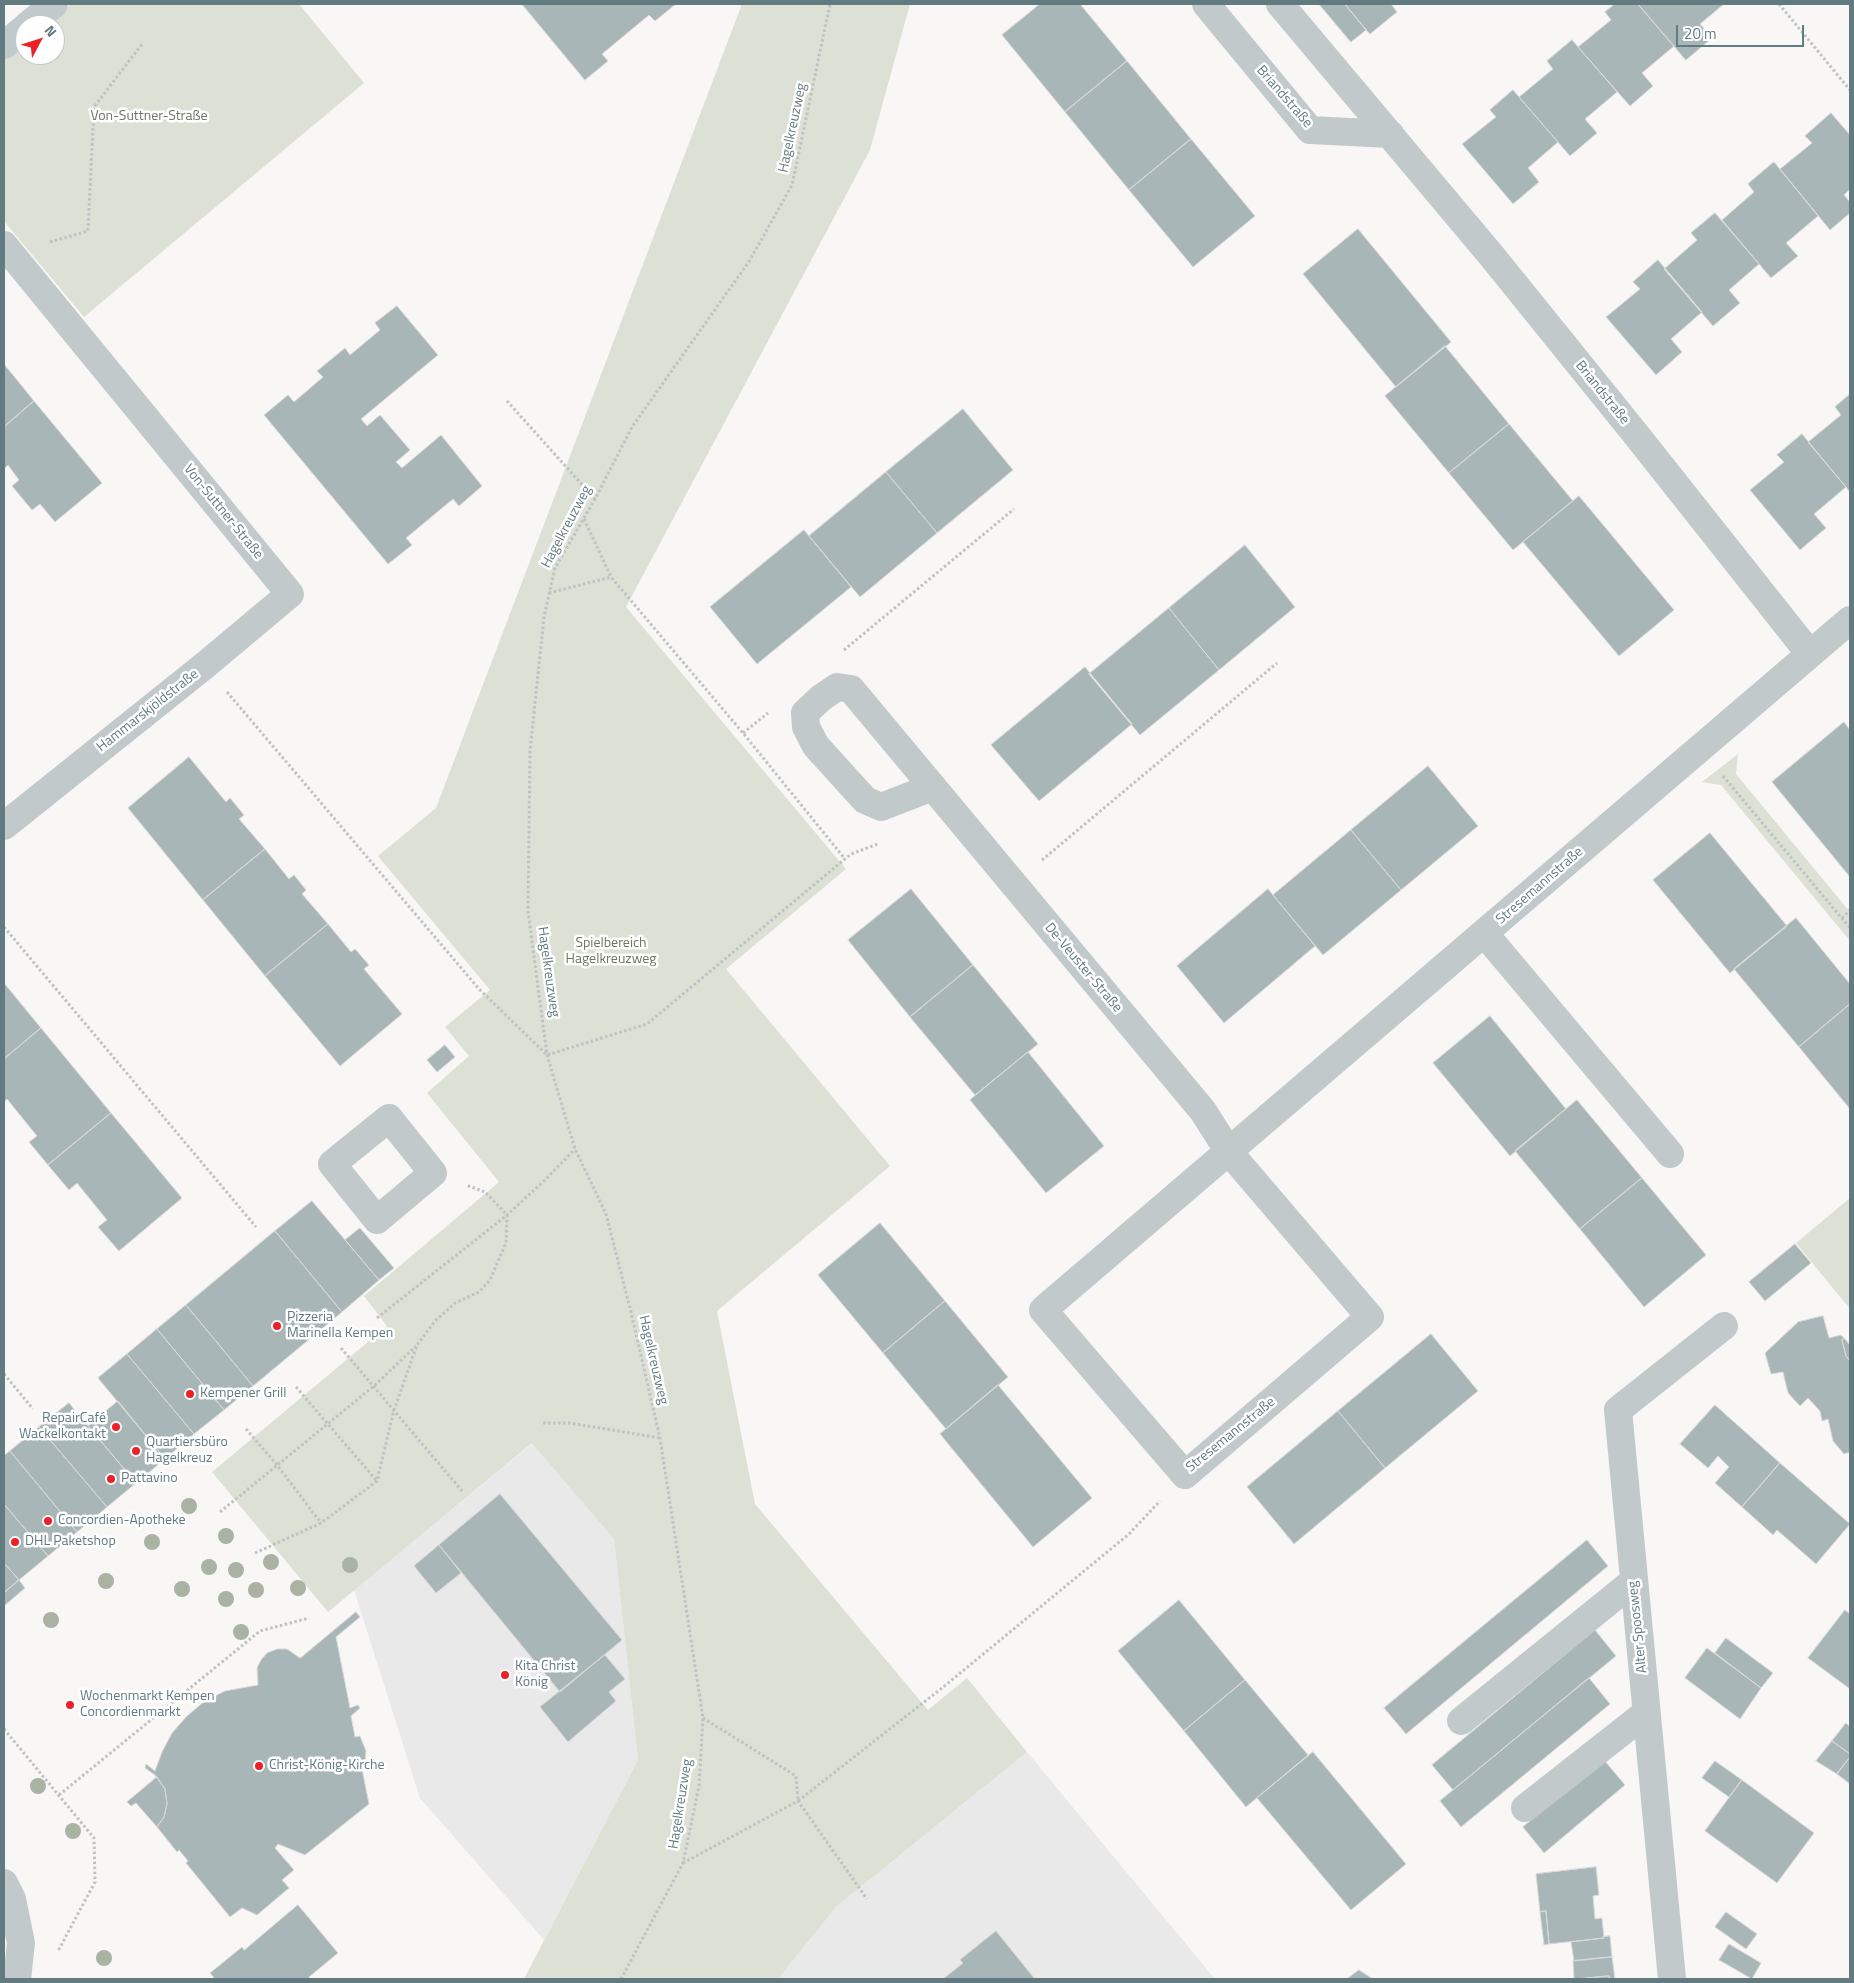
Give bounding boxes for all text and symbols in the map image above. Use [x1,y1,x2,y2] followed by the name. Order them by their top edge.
[15,15,65,65] north arrow
[1679,15,1806,47] scale bar
[40,20,62,41] text: N
[1684,22,1717,45] text: 20 m
[1252,62,1316,132] street label: Briandstraße
[775,82,811,174] street label: Hagelkreuzweg
[90,109,208,125] park label: Von-Suttner-Straße
[1571,358,1633,428] street label: Briandstraße
[180,461,266,563] street label: Von-Suttner-Straße
[538,483,596,571] street label: Hagelkreuzweg
[94,666,202,756] street label: Hammarskjöldstraße
[1493,844,1587,928] street label: Stresemannstraße
[1041,920,1125,1016] street label: De-Veuster-Straße
[533,926,563,1018] street label: Hagelkreuzweg
[565,936,657,969] park label: Spielbereich Hagelkreuzweg
[287,1310,393,1342] place label: Pizzeria Marinella Kempen
[635,1314,671,1406] street label: Hagelkreuzweg
[271,1320,283,1332] marker: Pizzeria Marinella Kempen
[200,1386,286,1402] place label: Kempener Grill
[184,1388,196,1400] marker: Kempener Grill
[1183,1394,1279,1476] street label: Stresemannstraße
[19,1411,106,1444] place label: RepairCafé Wackelkontakt
[110,1421,122,1433] marker: RepairCafé Wackelkontakt
[146,1435,228,1468] place label: Quartiersbüro Hagelkreuz
[130,1445,142,1457] marker: Quartiersbüro Hagelkreuz
[121,1471,178,1487] place label: Pattavino
[105,1473,117,1485] marker: Pattavino
[58,1513,186,1529] place label: Concordien-Apotheke
[42,1515,54,1527] marker: Concordien-Apotheke
[25,1534,116,1550] place label: DHL Paketshop
[9,1536,21,1548] marker: DHL Paketshop
[1625,1580,1651,1674] street label: Alter Spoosweg
[515,1659,576,1691] place label: Kita Christ König
[499,1669,511,1681] marker: Kita Christ König
[80,1689,214,1721] place label: Wochenmarkt Kempen Concordienmarkt
[64,1699,76,1711] marker: Wochenmarkt Kempen Concordienmarkt
[269,1758,385,1774] place label: Christ-König-Kirche
[666,1758,696,1850] street label: Hagelkreuzweg
[253,1760,265,1772] marker: Christ-König-Kirche

